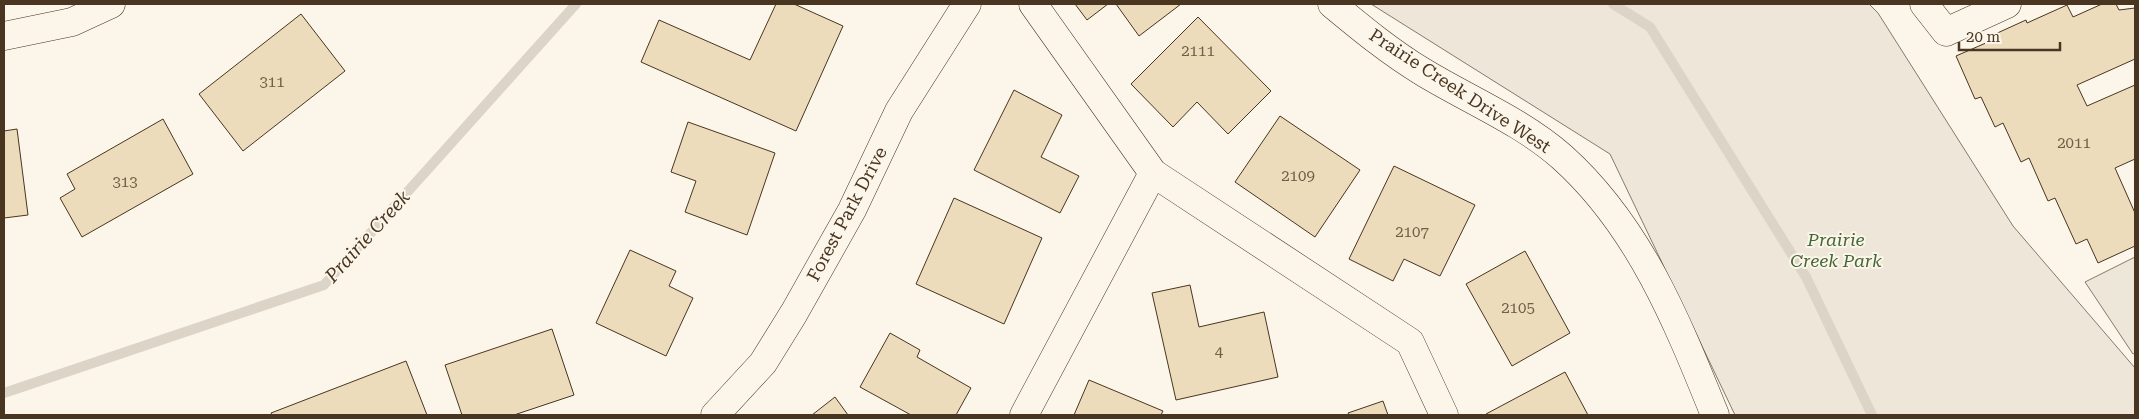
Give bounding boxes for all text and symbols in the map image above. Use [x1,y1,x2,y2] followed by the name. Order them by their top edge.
[1959,20,2060,52] scale bar
[1366,24,1555,157] street label: Prairie Creek Drive West
[1966,28,2001,46] text: 20 m
[1181,42,1215,60] house number: 2111
[259,73,285,91] house number: 311
[2057,134,2091,152] house number: 2011
[802,143,891,285] street label: Forest Park Drive
[1281,167,1315,185] house number: 2109
[112,173,138,191] house number: 313
[319,185,415,288] water label: Prairie Creek
[1395,223,1429,241] house number: 2107
[1790,229,1882,271] park label: Prairie Creek Park
[1501,299,1535,317] house number: 2105
[1215,343,1224,361] house number: 4

